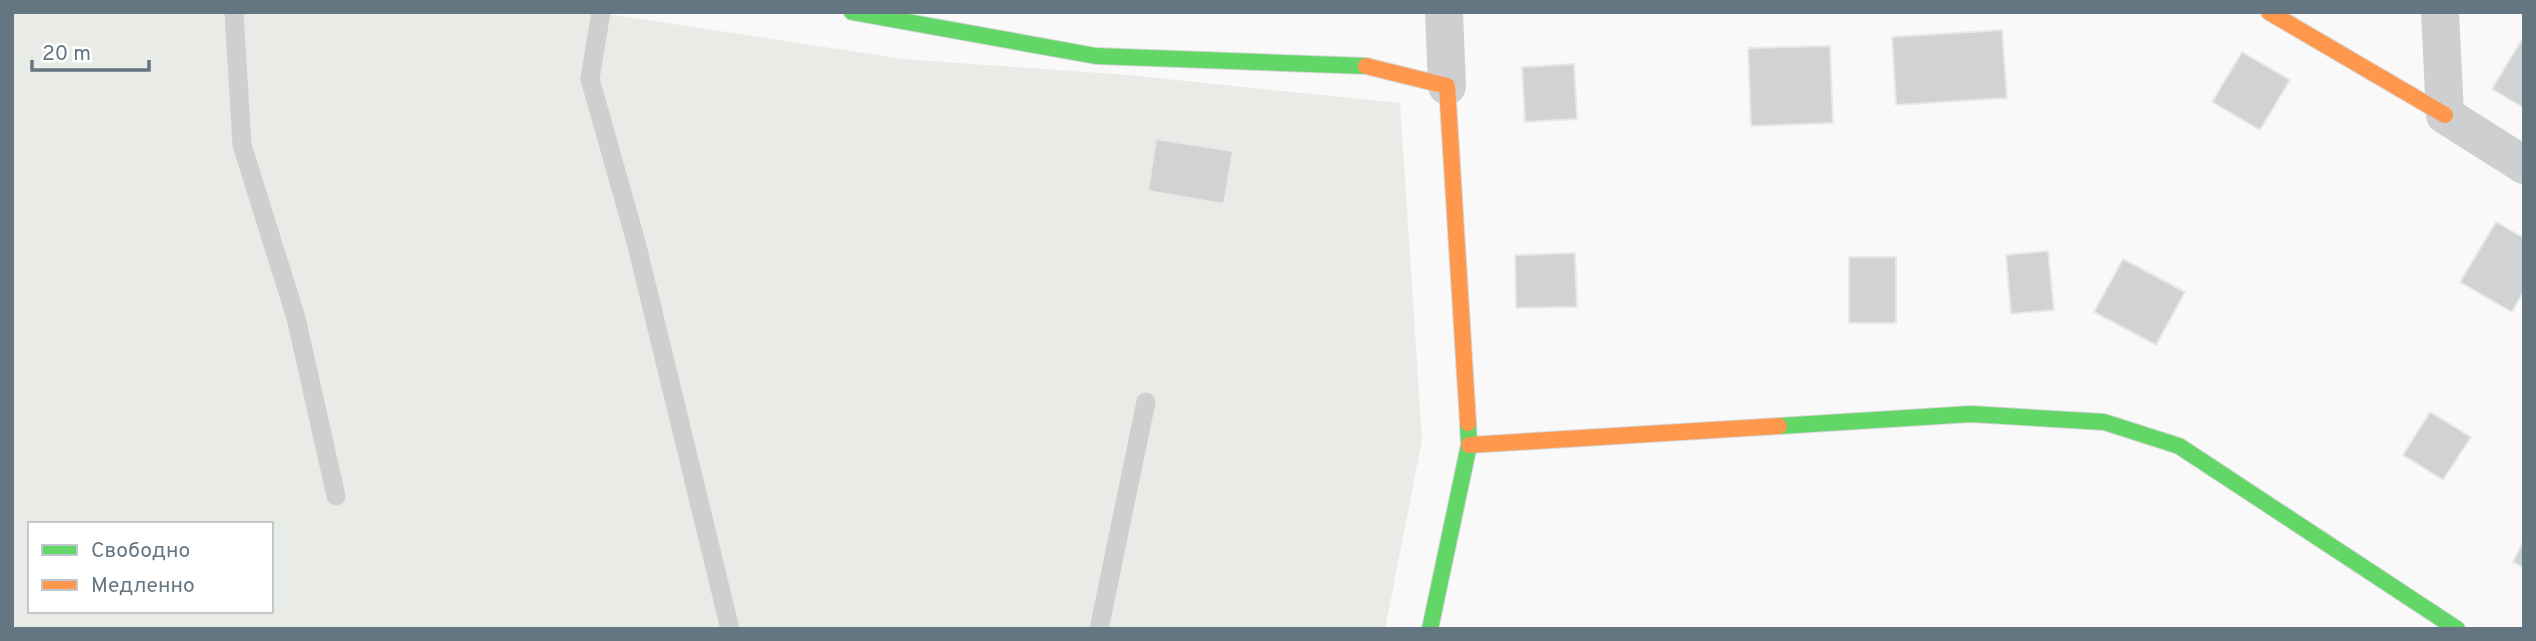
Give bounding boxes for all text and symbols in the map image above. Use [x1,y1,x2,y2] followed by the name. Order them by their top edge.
[32,28,149,72] scale bar
[42,41,91,68] text: 20 m
[28,522,273,613] legend
[91,538,190,565] text: Свободно
[91,573,195,600] text: Медленно

